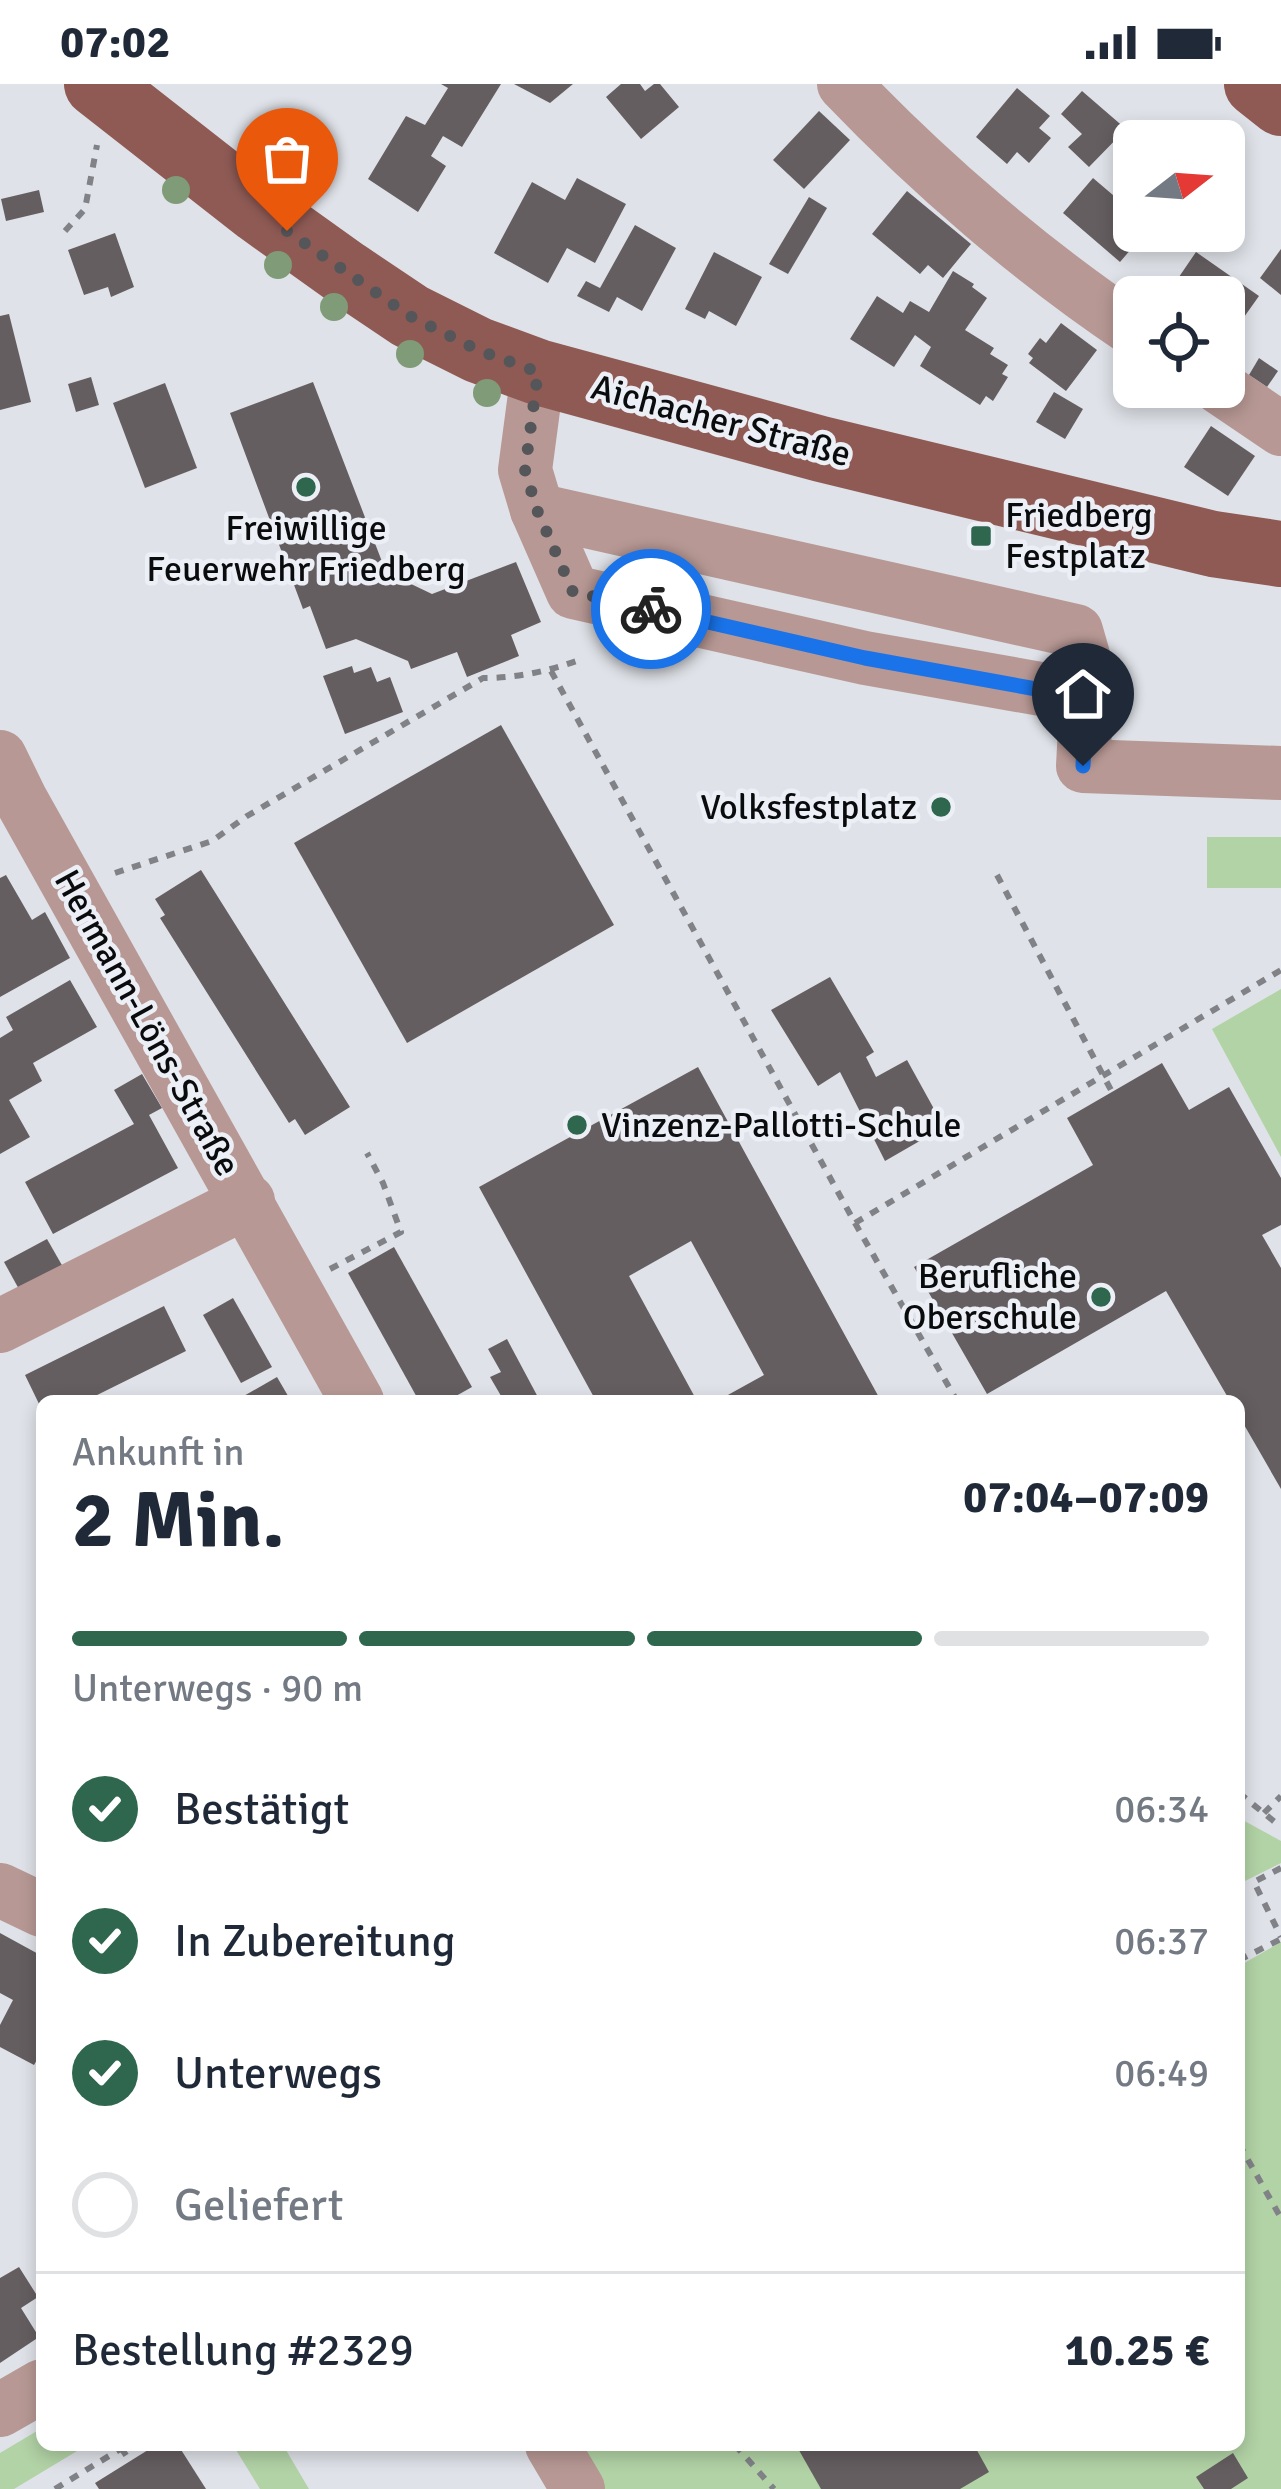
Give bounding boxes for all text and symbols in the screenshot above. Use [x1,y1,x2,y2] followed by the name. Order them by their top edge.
[60,15,170,70] text: 07:02
[236,108,338,231] pin
[1113,120,1245,252] north arrow
[1113,120,1245,408] map controls
[254,126,320,192] icon: bag
[1113,276,1245,408] button: locate
[586,365,856,477] street label: Aichacher Straße
[293,474,319,500] marker: Freiwillige Feuerwehr Friedberg
[1005,493,1153,579] place label: Friedberg Festplatz
[146,506,466,592] place label: Freiwillige Feuerwehr Friedberg
[968,523,994,549] marker: Friedberg Festplatz
[591,549,711,669] courier
[618,576,684,642] icon: bike
[1032,643,1134,766] pin
[1050,661,1116,727] icon: home
[700,785,917,830] place label: Volksfestplatz
[928,794,954,820] marker: Volksfestplatz
[44,862,250,1184] street label: Hermann-Löns-Straße
[601,1103,961,1148] place label: Vinzenz-Pallotti-Schule
[564,1112,590,1138] marker: Vinzenz-Pallotti-Schule
[903,1254,1077,1340] place label: Berufliche Oberschule
[1088,1284,1114,1310] marker: Berufliche Oberschule
[72,1428,245,1476] text: Ankunft in
[963,1470,1209,1525] text: 07:04–07:09
[72,1473,285,1569] text: 2 Min.
[72,1664,363,1712] text: Unterwegs · 90 m
[72,1776,138,1842] icon: check
[174,1782,349,1837] text: Bestätigt
[1114,1785,1209,1833] text: 06:34
[72,1908,138,1974] icon: check
[174,1914,456,1969] text: In Zubereitung
[1114,1917,1209,1965] text: 06:37
[72,2040,138,2106] icon: check
[174,2046,382,2101] text: Unterwegs
[1114,2049,1209,2097] text: 06:49
[174,2178,344,2233] text: Geliefert
[72,2323,414,2378] text: Bestellung #2329
[1065,2323,1209,2378] text: 10.25 €

